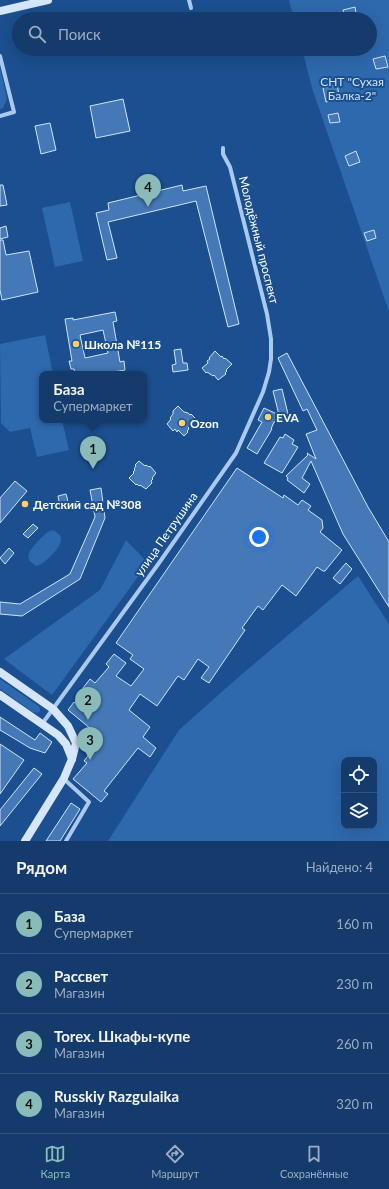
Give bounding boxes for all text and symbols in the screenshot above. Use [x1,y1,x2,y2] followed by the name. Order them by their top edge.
[12,12,377,56] search box
[26,23,48,45] icon: search
[58,25,101,43] text: Поиск
[320,74,384,103] park label: СНТ "Сухая Балка-2"
[135,174,161,207] pin: 4
[236,175,282,305] street label: Молодёжный проспект
[84,337,161,352] place label: Школа №115
[71,339,81,349] marker: Школа №115
[39,371,147,423] popup
[53,380,85,398] text: База
[53,398,133,414] text: Супермаркет
[276,410,300,425] place label: EVA
[263,412,273,422] marker: EVA
[190,416,219,431] place label: Ozon
[177,418,187,428] marker: Ozon
[80,436,106,469] pin: 1
[131,489,201,579] street label: улица Петрушина
[33,497,141,512] place label: Детский сад №308
[20,499,30,509] marker: Детский сад №308
[249,527,269,547] your location
[75,687,101,720] pin: 2
[77,727,103,760] pin: 3
[341,757,377,829] map controls
[341,757,377,793] button: locate
[341,793,377,829] button: layers
[16,857,67,878] text: Рядом
[306,859,373,875] text: Найдено: 4
[54,907,85,925] text: База
[25,916,33,932] text: 1
[336,916,373,932] text: 160 m
[54,925,133,941] text: Супермаркет
[54,967,108,985] text: Рассвет
[25,976,33,992] text: 2
[336,976,373,992] text: 230 m
[54,985,105,1001] text: Магазин
[54,1027,190,1045] text: Torex. Шкафы-купе
[25,1036,33,1052] text: 3
[336,1036,373,1052] text: 260 m
[54,1045,105,1061] text: Магазин
[54,1087,179,1105] text: Russkiy Razgulaika
[25,1096,33,1112] text: 4
[336,1096,373,1112] text: 320 m
[54,1105,105,1121] text: Магазин
[40,1143,70,1180] tab: Карта
[151,1143,199,1180] tab: Маршрут
[280,1143,349,1180] tab: Сохранённые

